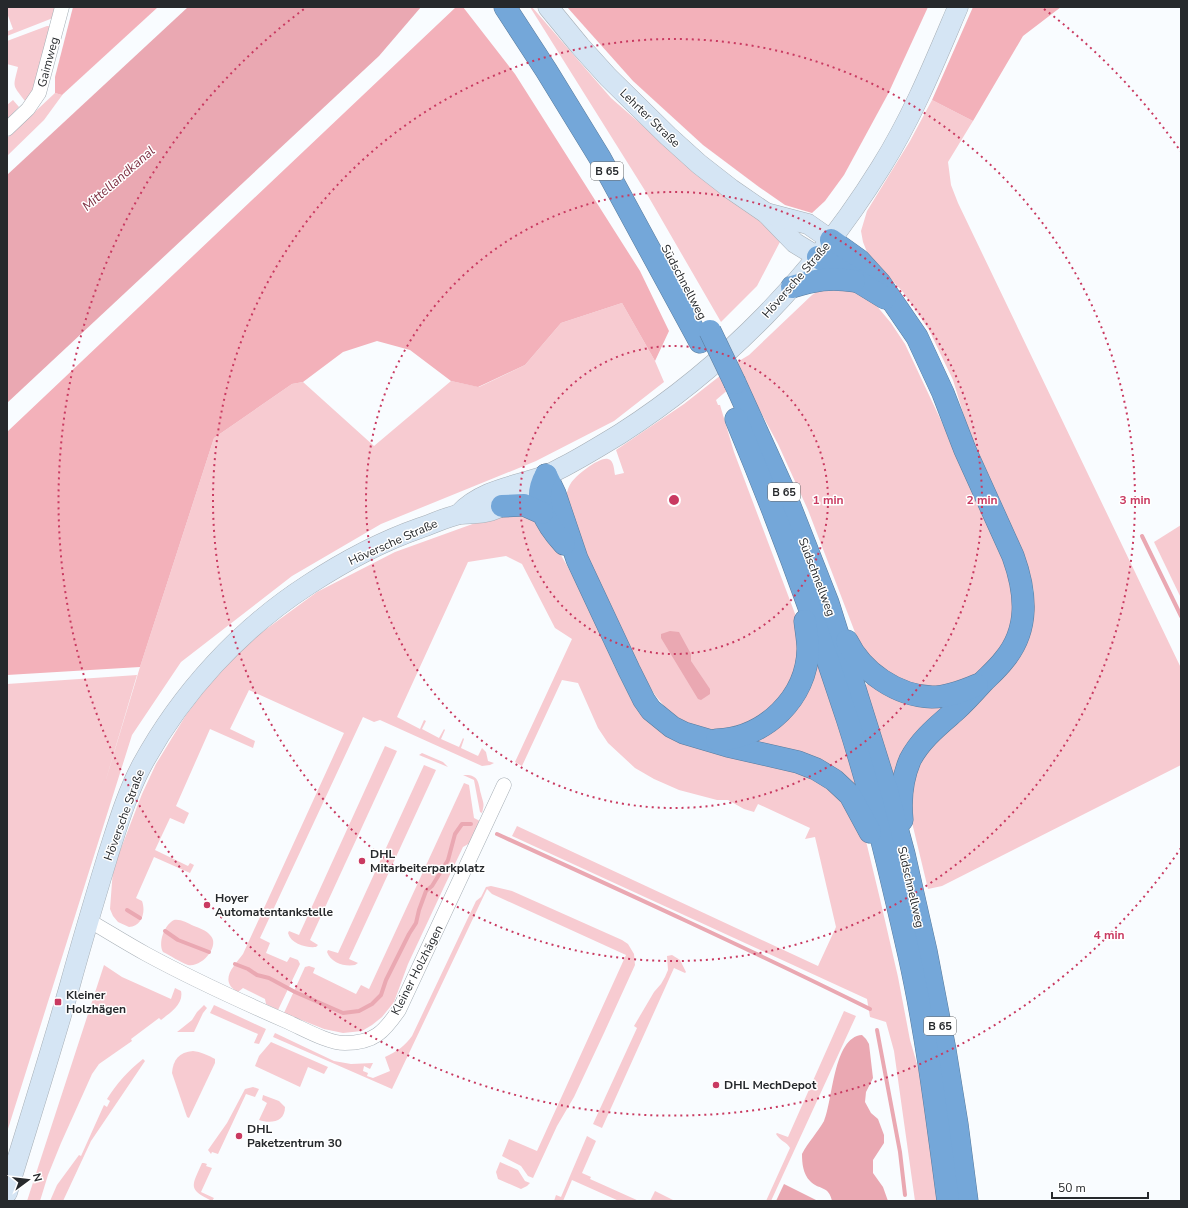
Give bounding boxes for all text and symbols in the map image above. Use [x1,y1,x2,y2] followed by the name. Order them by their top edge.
[34,35,62,89] street label: Gaimweg
[616,85,684,151] street label: Lehrter Straße
[78,142,159,215] water label: Mittellandkanal
[591,162,623,180] road number: B 65
[758,239,834,321] street label: Höversche Straße
[657,242,711,322] street label: Südschnellweg
[768,483,800,501] road number: B 65
[812,492,844,508] text: 1 min
[966,492,998,508] text: 2 min
[1119,492,1151,508] text: 3 min
[667,493,681,507] centre of rings
[346,515,440,569] street label: Höversche Straße
[795,535,839,619] street label: Südschnellweg
[100,767,148,863] street label: Höversche Straße
[894,845,928,929] street label: Südschnellweg
[370,846,485,876] place label: DHL Mitarbeiterparkplatz
[357,856,367,866] marker: DHL Mitarbeiterparkplatz
[215,890,333,920] place label: Hoyer Automatentankstelle
[202,900,212,910] marker: Hoyer Automatentankstelle
[387,922,447,1018] street label: Kleiner Holzhägen
[1093,927,1125,943] text: 4 min
[66,987,126,1017] place label: Kleiner Holzhägen
[53,997,63,1007] marker: Kleiner Holzhägen
[924,1017,956,1035] road number: B 65
[724,1077,817,1093] place label: DHL MechDepot
[711,1080,721,1090] marker: DHL MechDepot
[247,1121,342,1151] place label: DHL Paketzentrum 30
[234,1131,244,1141] marker: DHL Paketzentrum 30
[8,1160,48,1200] north arrow
[29,1172,45,1183] text: N
[1052,1174,1148,1200] scale bar
[1058,1180,1086,1196] text: 50 m

